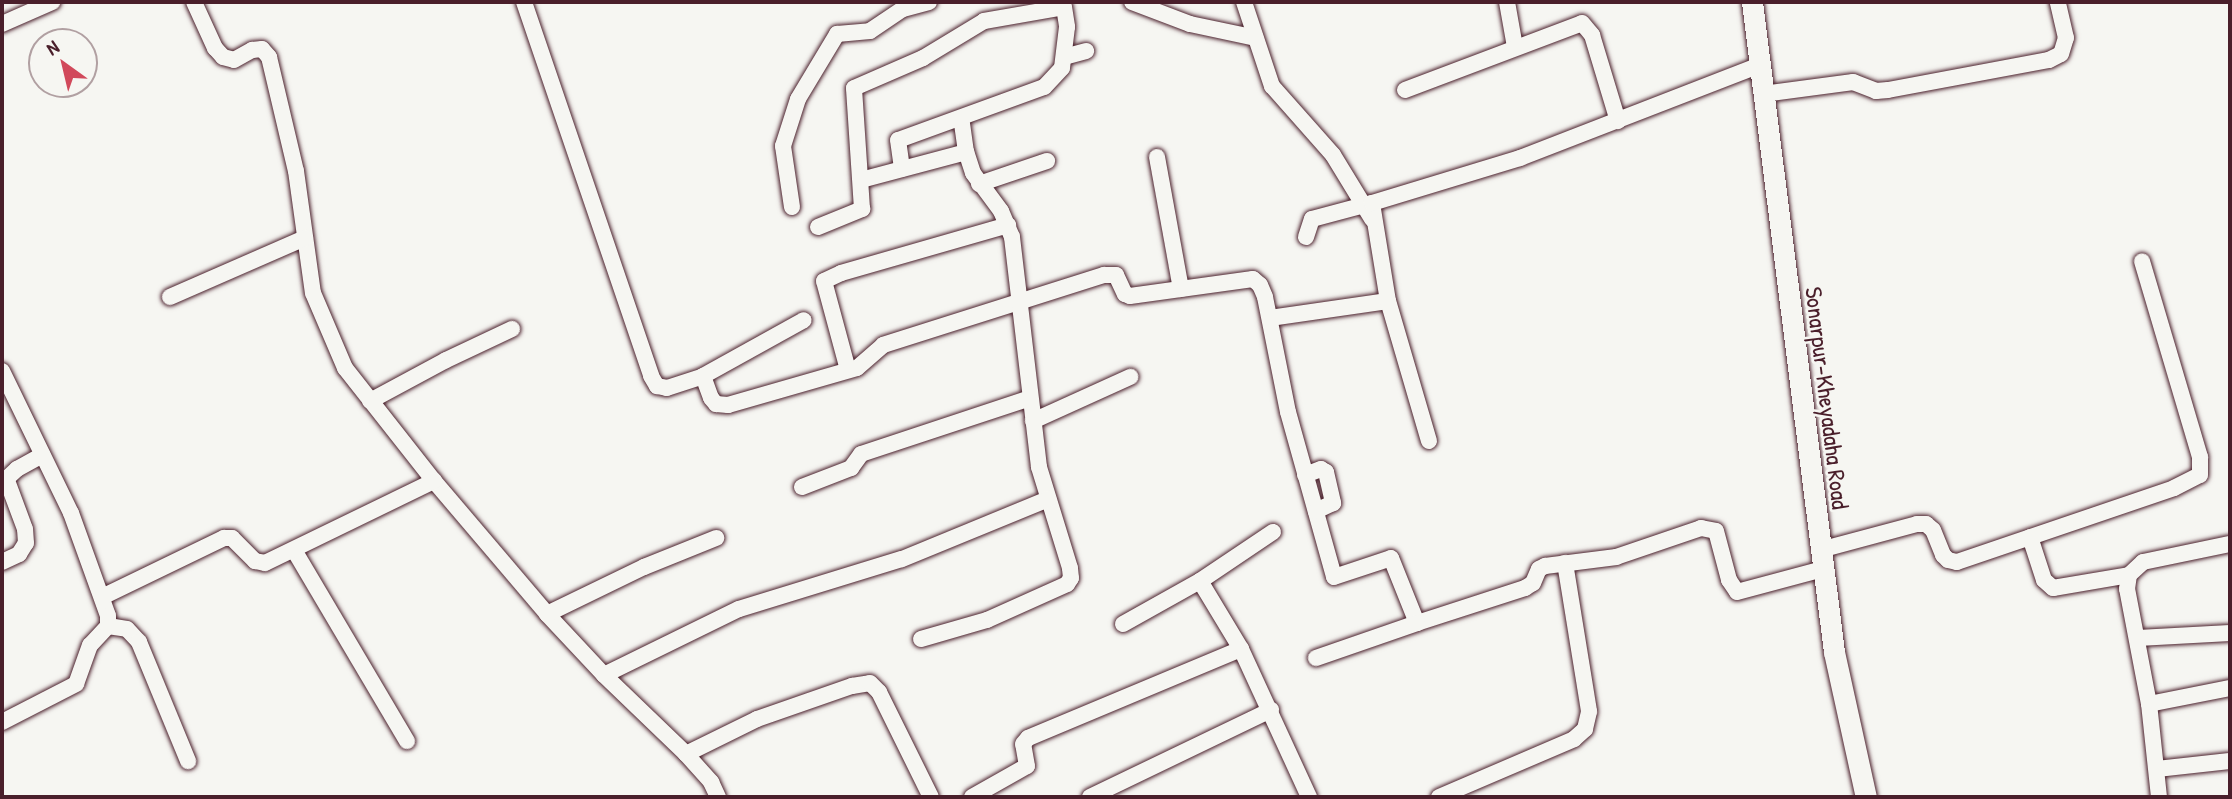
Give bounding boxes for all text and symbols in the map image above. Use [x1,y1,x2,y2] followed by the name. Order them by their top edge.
[28,28,98,98] north arrow
[41,34,64,61] text: N
[1799,285,1855,511] street label: Sonarpur-Kheyadaha Road

